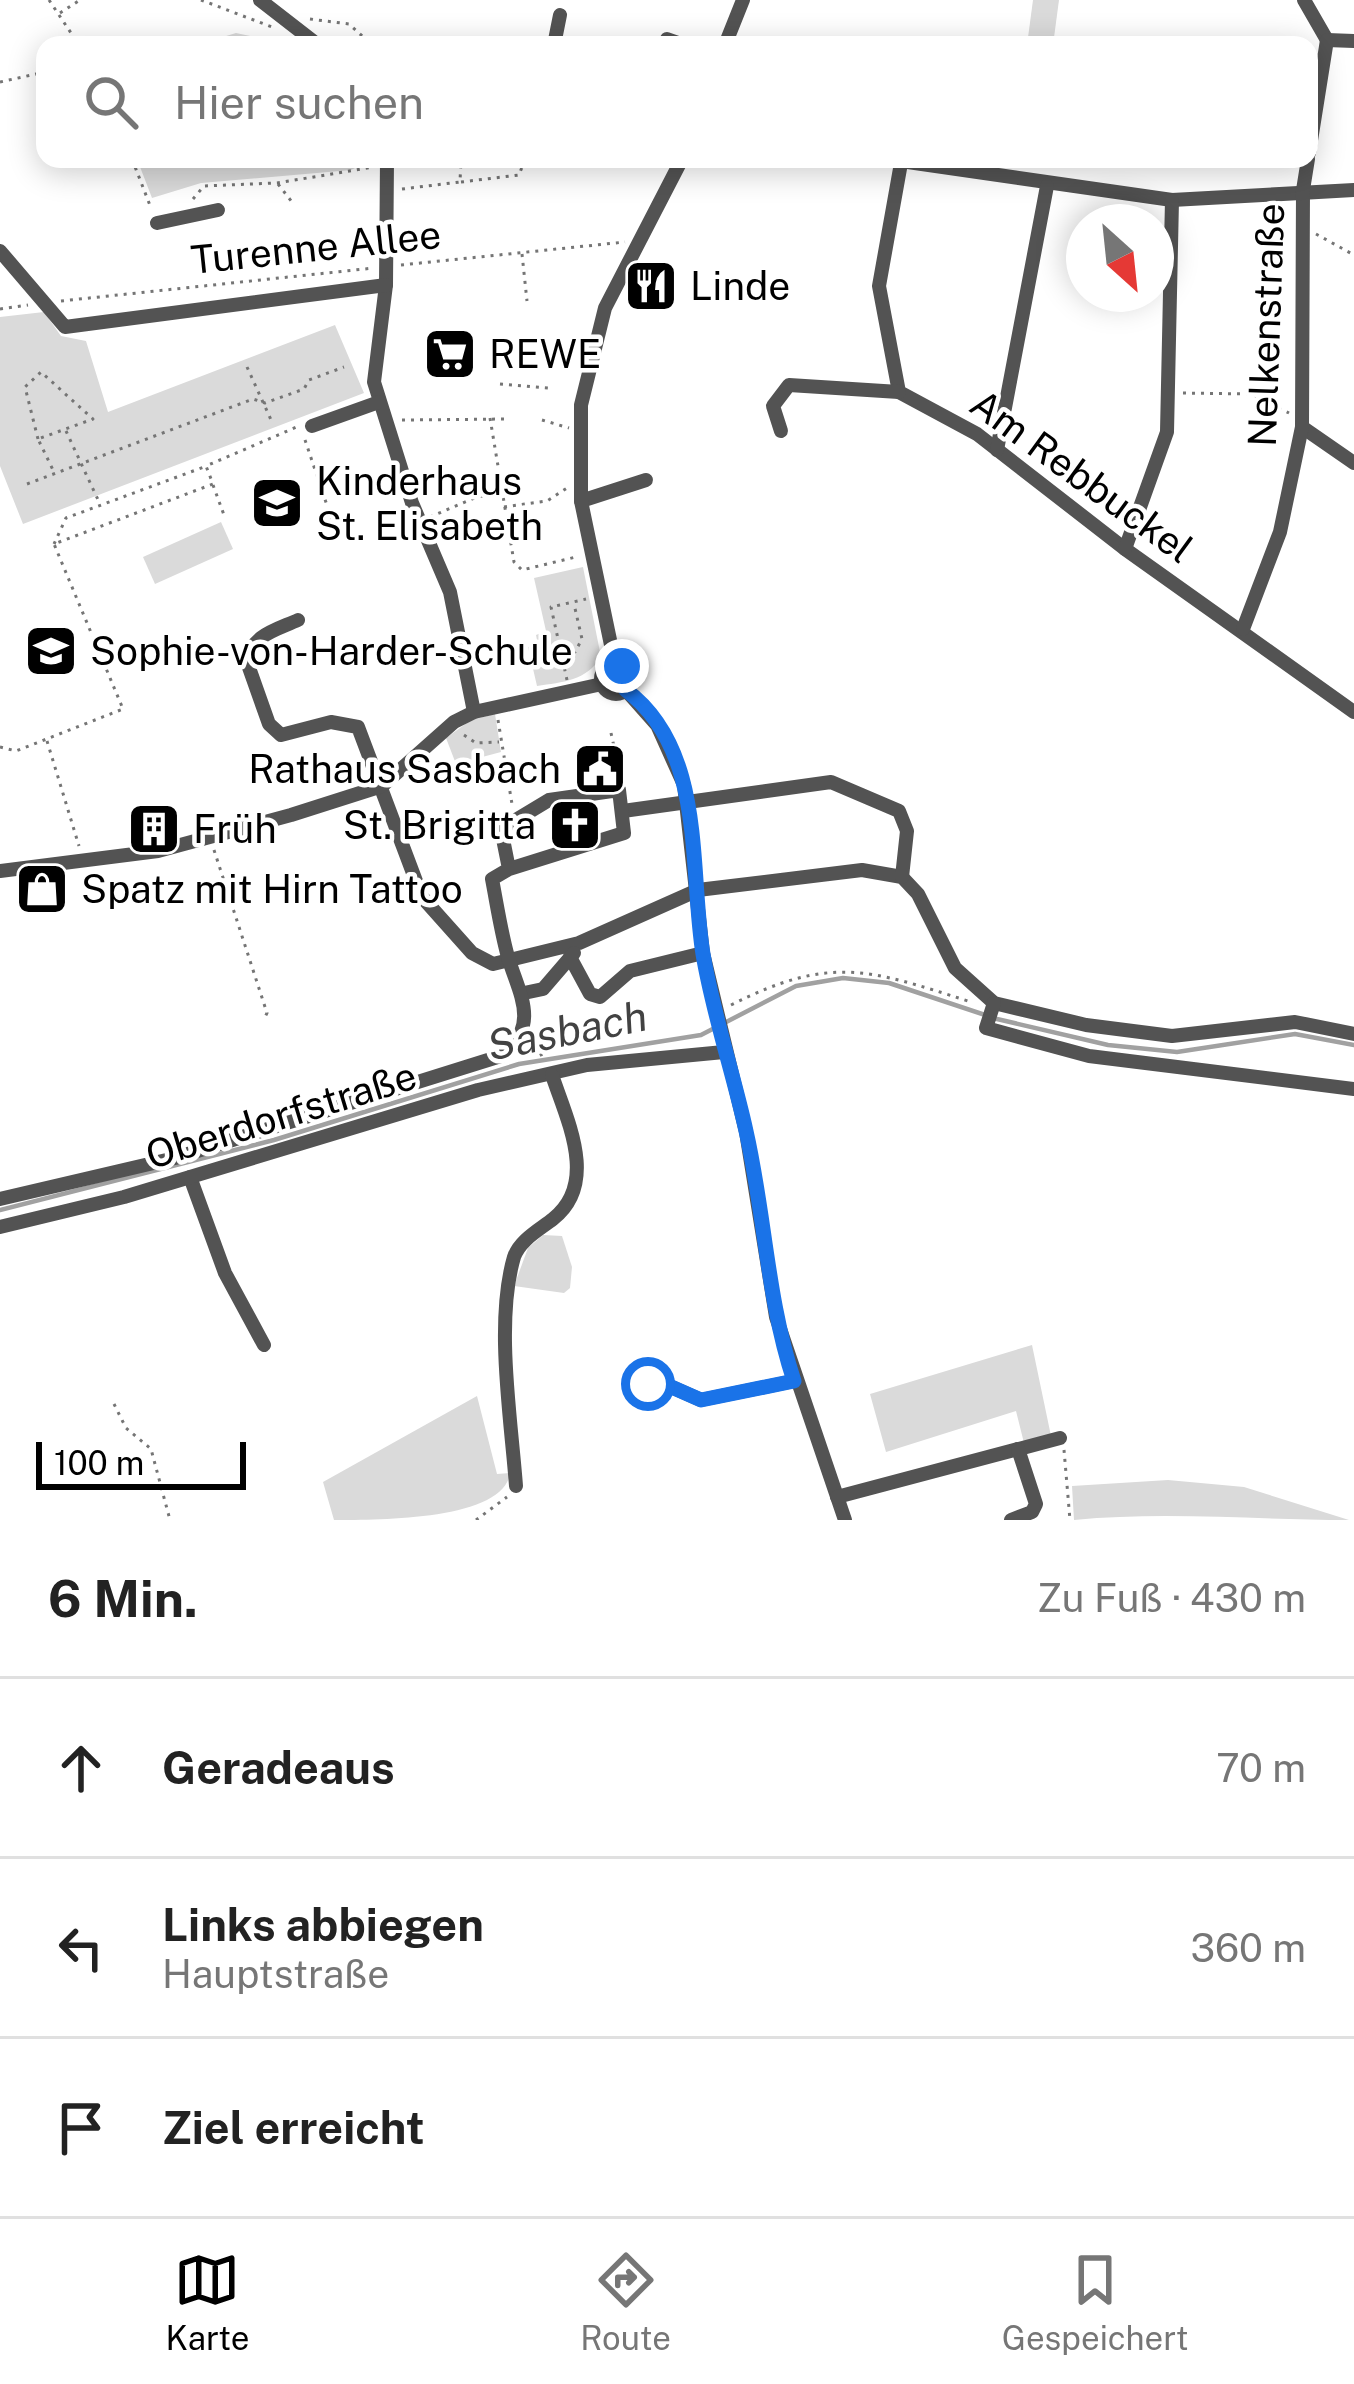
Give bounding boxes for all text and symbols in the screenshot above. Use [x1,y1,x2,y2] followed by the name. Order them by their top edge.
[36,36,1318,168] search box
[78,69,144,135] icon: search
[174,76,424,129] text: Hier suchen
[1239,202,1293,448] street label: Nelkenstraße
[1066,204,1174,312] north arrow
[189,211,443,283] street label: Turenne Allee
[623,258,679,314] restaurant icon: Linde
[690,263,790,309] place label: Linde
[422,326,478,382] supermarket icon: REWE
[489,331,601,377] place label: REWE
[962,380,1202,572] street label: Am Rebbuckel
[316,458,543,549] place label: Kinderhaus St. Elisabeth
[249,475,305,531] school or university icon: Kinderhaus St. Elisabeth
[23,623,79,679] school or university icon: Sophie-von-Harder-Schule
[90,628,573,674] place label: Sophie-von-Harder-Schule
[595,639,649,693] route end
[572,741,628,797] public building icon: Rathaus Sasbach
[248,746,561,792] place label: Rathaus Sasbach
[547,797,603,853] church icon: St. Brigitta
[126,801,182,857] building icon: Früh
[343,802,536,848] place label: St. Brigitta
[193,806,277,852] place label: Früh
[14,861,70,917] shop icon: Spatz mit Hirn Tattoo
[81,866,463,912] place label: Spatz mit Hirn Tattoo
[483,991,651,1069] water label: Sasbach
[140,1052,422,1178] street label: Oberdorfstraße
[621,1357,675,1411] route start
[36,1436,246,1489] scale bar
[54,1444,144,1482] text: 100 m
[48,1569,198,1628] text: 6 Min.
[1037,1575,1306,1621] text: Zu Fuß · 430 m
[48,1735,114,1801] icon: ahead
[162,1741,395,1794] text: Geradeaus
[1216,1745,1306,1791] text: 70 m
[162,1898,484,1951] text: Links abbiegen
[48,1915,114,1981] icon: left
[1191,1925,1306,1971] text: 360 m
[162,1951,389,1997] text: Hauptstraße
[48,2095,114,2161] icon: arrive
[162,2101,424,2154] text: Ziel erreicht
[165,2247,249,2357] tab: Karte
[580,2247,671,2357] tab: Route
[1002,2247,1189,2357] tab: Gespeichert

